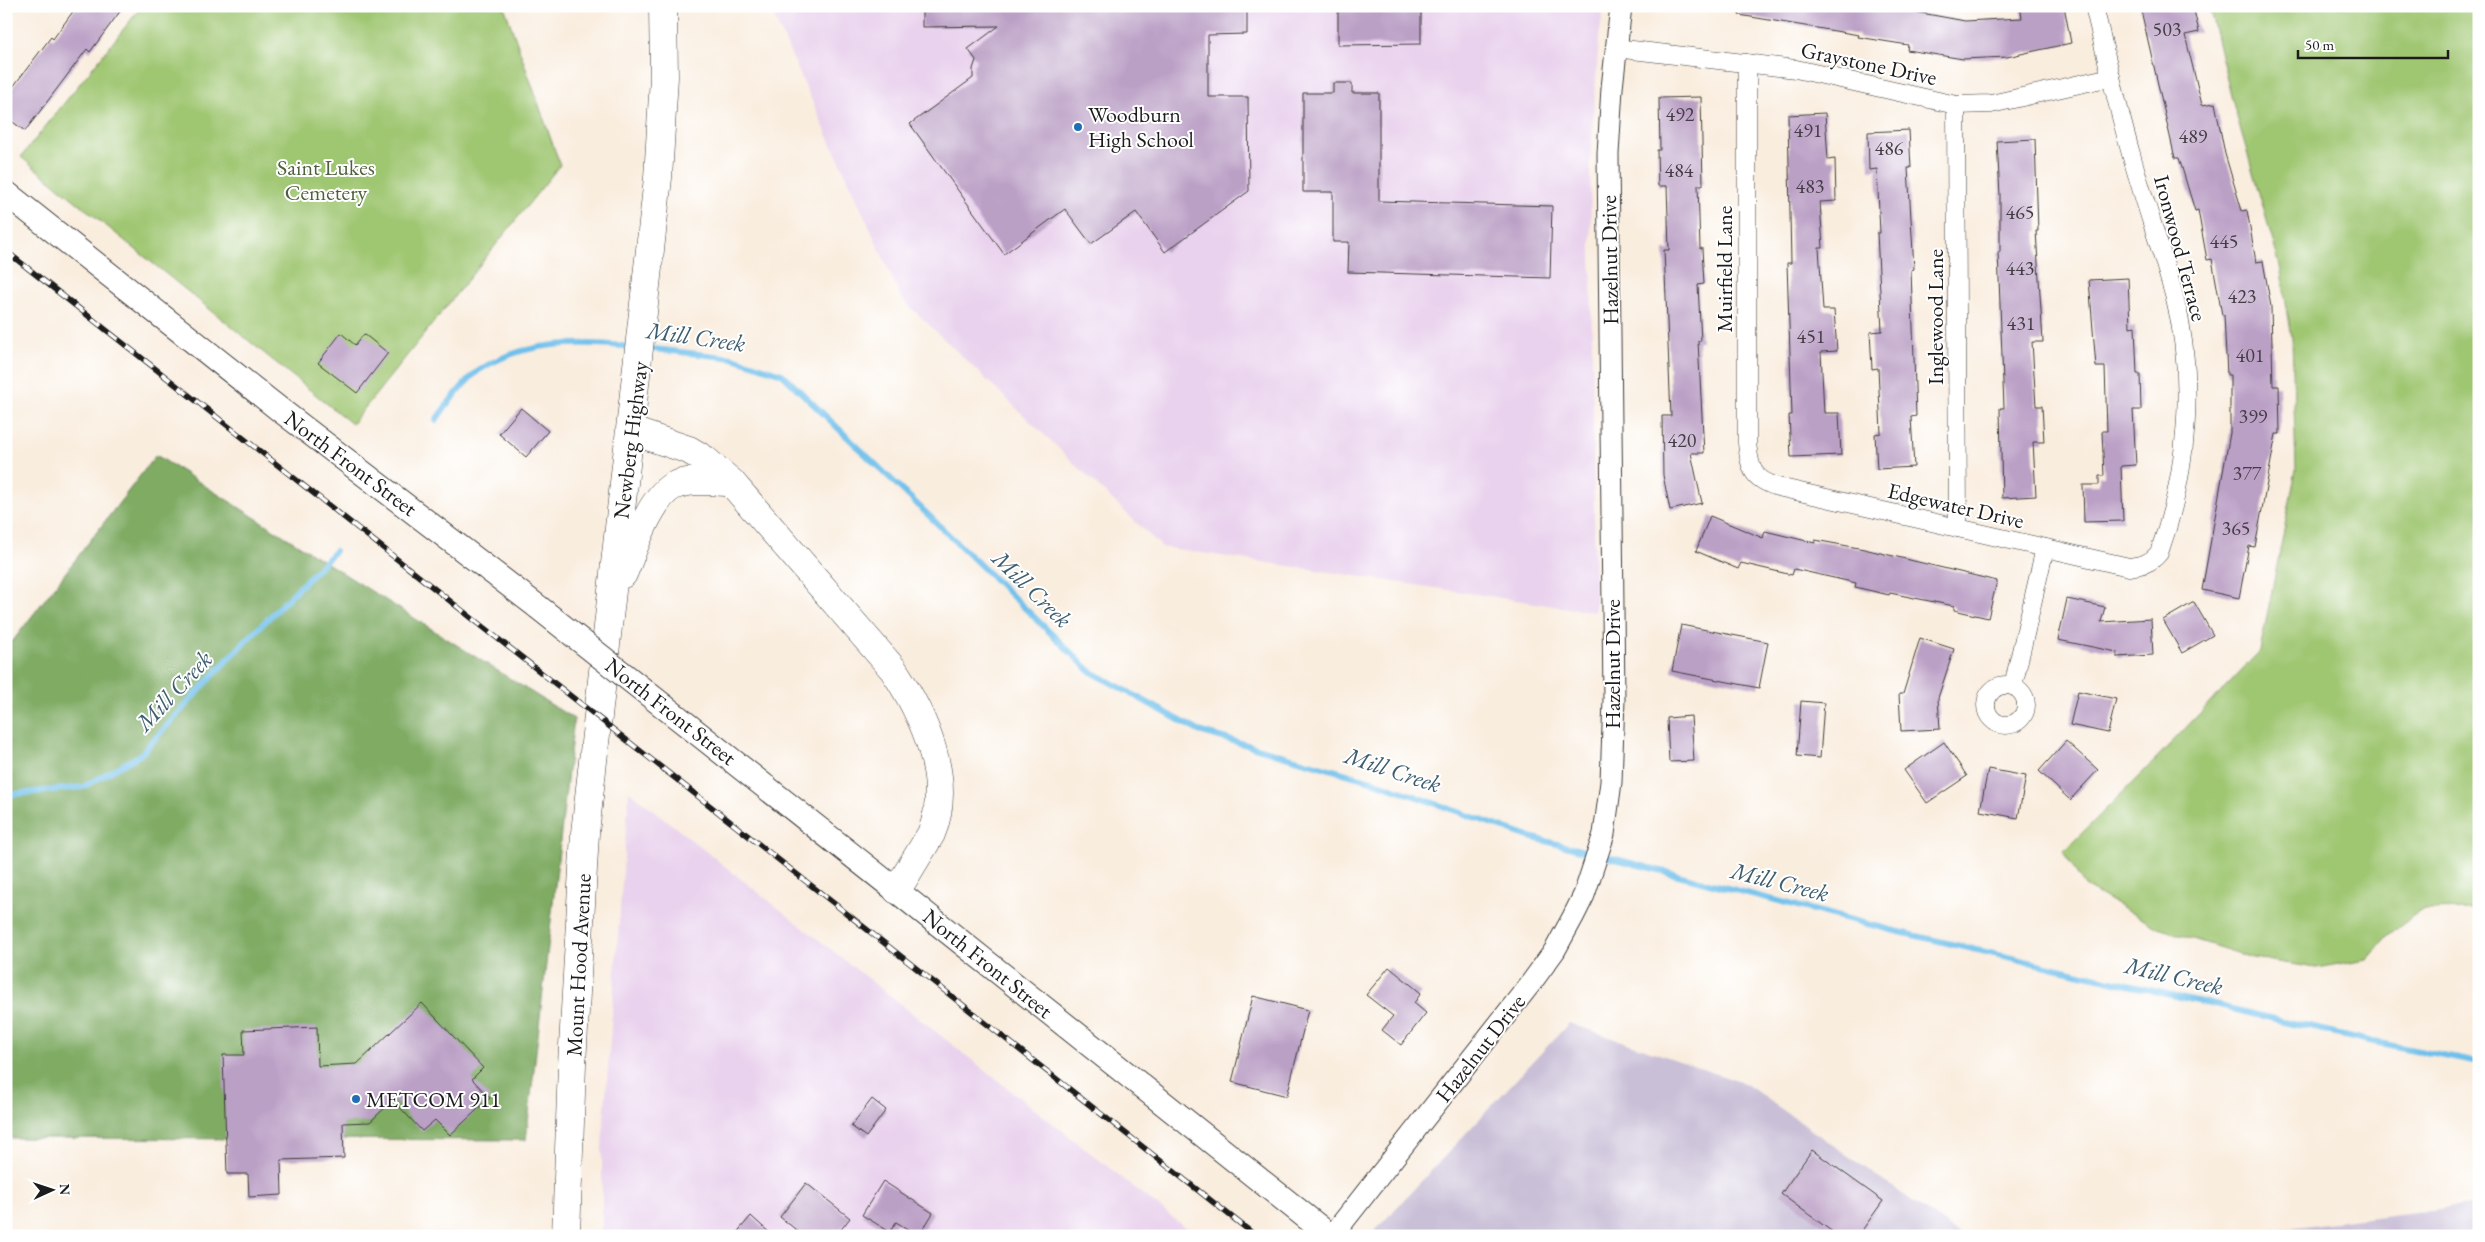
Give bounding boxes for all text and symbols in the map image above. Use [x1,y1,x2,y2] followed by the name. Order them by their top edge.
[2153,16,2181,42] house number: 503
[2298,28,2448,60] scale bar
[1798,35,1940,92] street label: Graystone Drive
[2305,35,2334,54] text: 50 m
[1088,100,1194,154] place label: Woodburn High School
[1666,101,1695,127] house number: 492
[1794,117,1822,143] house number: 491
[1072,121,1084,133] marker: Woodburn High School
[2179,123,2208,149] house number: 489
[1875,135,1904,161] house number: 486
[277,153,375,207] park label: Saint Lukes Cemetery
[1665,157,1694,183] house number: 484
[2147,172,2214,325] street label: Ironwood Terrace
[1796,173,1824,199] house number: 483
[1594,194,1625,325] street label: Hazelnut Drive
[2006,199,2034,225] house number: 465
[1710,205,1739,332] street label: Muirfield Lane
[2210,228,2238,254] house number: 445
[1921,248,1950,385] street label: Inglewood Lane
[2006,255,2034,281] house number: 443
[2228,283,2256,309] house number: 423
[2007,310,2035,336] house number: 431
[643,314,747,359] water label: Mill Creek
[1797,323,1825,349] house number: 451
[2236,342,2264,368] house number: 401
[606,359,655,521] street label: Newberg Highway
[2239,403,2268,429] house number: 399
[278,404,423,523] street label: North Front Street
[1668,427,1697,453] house number: 420
[2233,460,2262,486] house number: 377
[1885,476,2027,535] street label: Edgewater Drive
[2222,515,2250,541] house number: 365
[984,542,1079,634] water label: Mill Creek
[1598,599,1627,729] street label: Hazelnut Drive
[127,644,219,739] water label: Mill Creek
[599,651,742,772] street label: North Front Street
[1339,739,1445,800] water label: Mill Creek
[1726,854,1832,909] water label: Mill Creek
[559,872,598,1057] street label: Mount Hood Avenue
[917,902,1059,1025] street label: North Front Street
[2120,949,2226,1002] water label: Mill Creek
[1429,988,1532,1108] street label: Hazelnut Drive
[366,1085,501,1114] place label: METCOM 911
[350,1093,362,1105] marker: METCOM 911
[28,1164,78,1214] north arrow
[56,1183,74,1196] text: N

